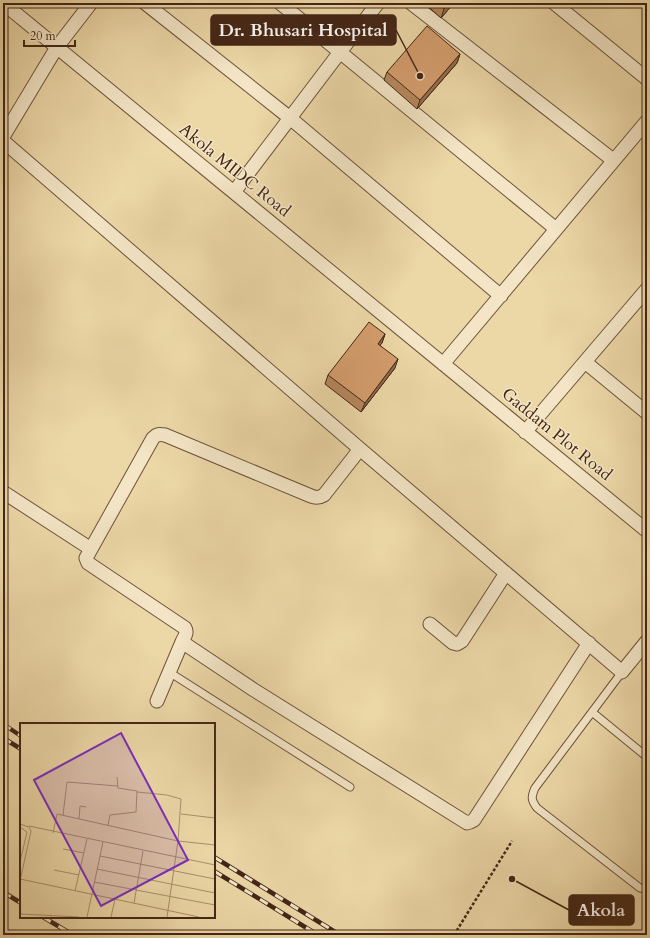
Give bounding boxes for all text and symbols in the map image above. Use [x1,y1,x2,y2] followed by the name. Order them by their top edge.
[211,15,396,45] callout: Dr. Bhusari Hospital
[218,18,388,43] text: Dr. Bhusari Hospital
[24,22,75,48] scale bar
[30,28,57,44] text: 20 m
[174,118,296,222] street label: Akola MIDC Road
[497,382,617,486] street label: Gaddam Plot Road
[20,723,215,918] inset map
[569,895,634,925] callout: Akola
[577,898,625,923] text: Akola

